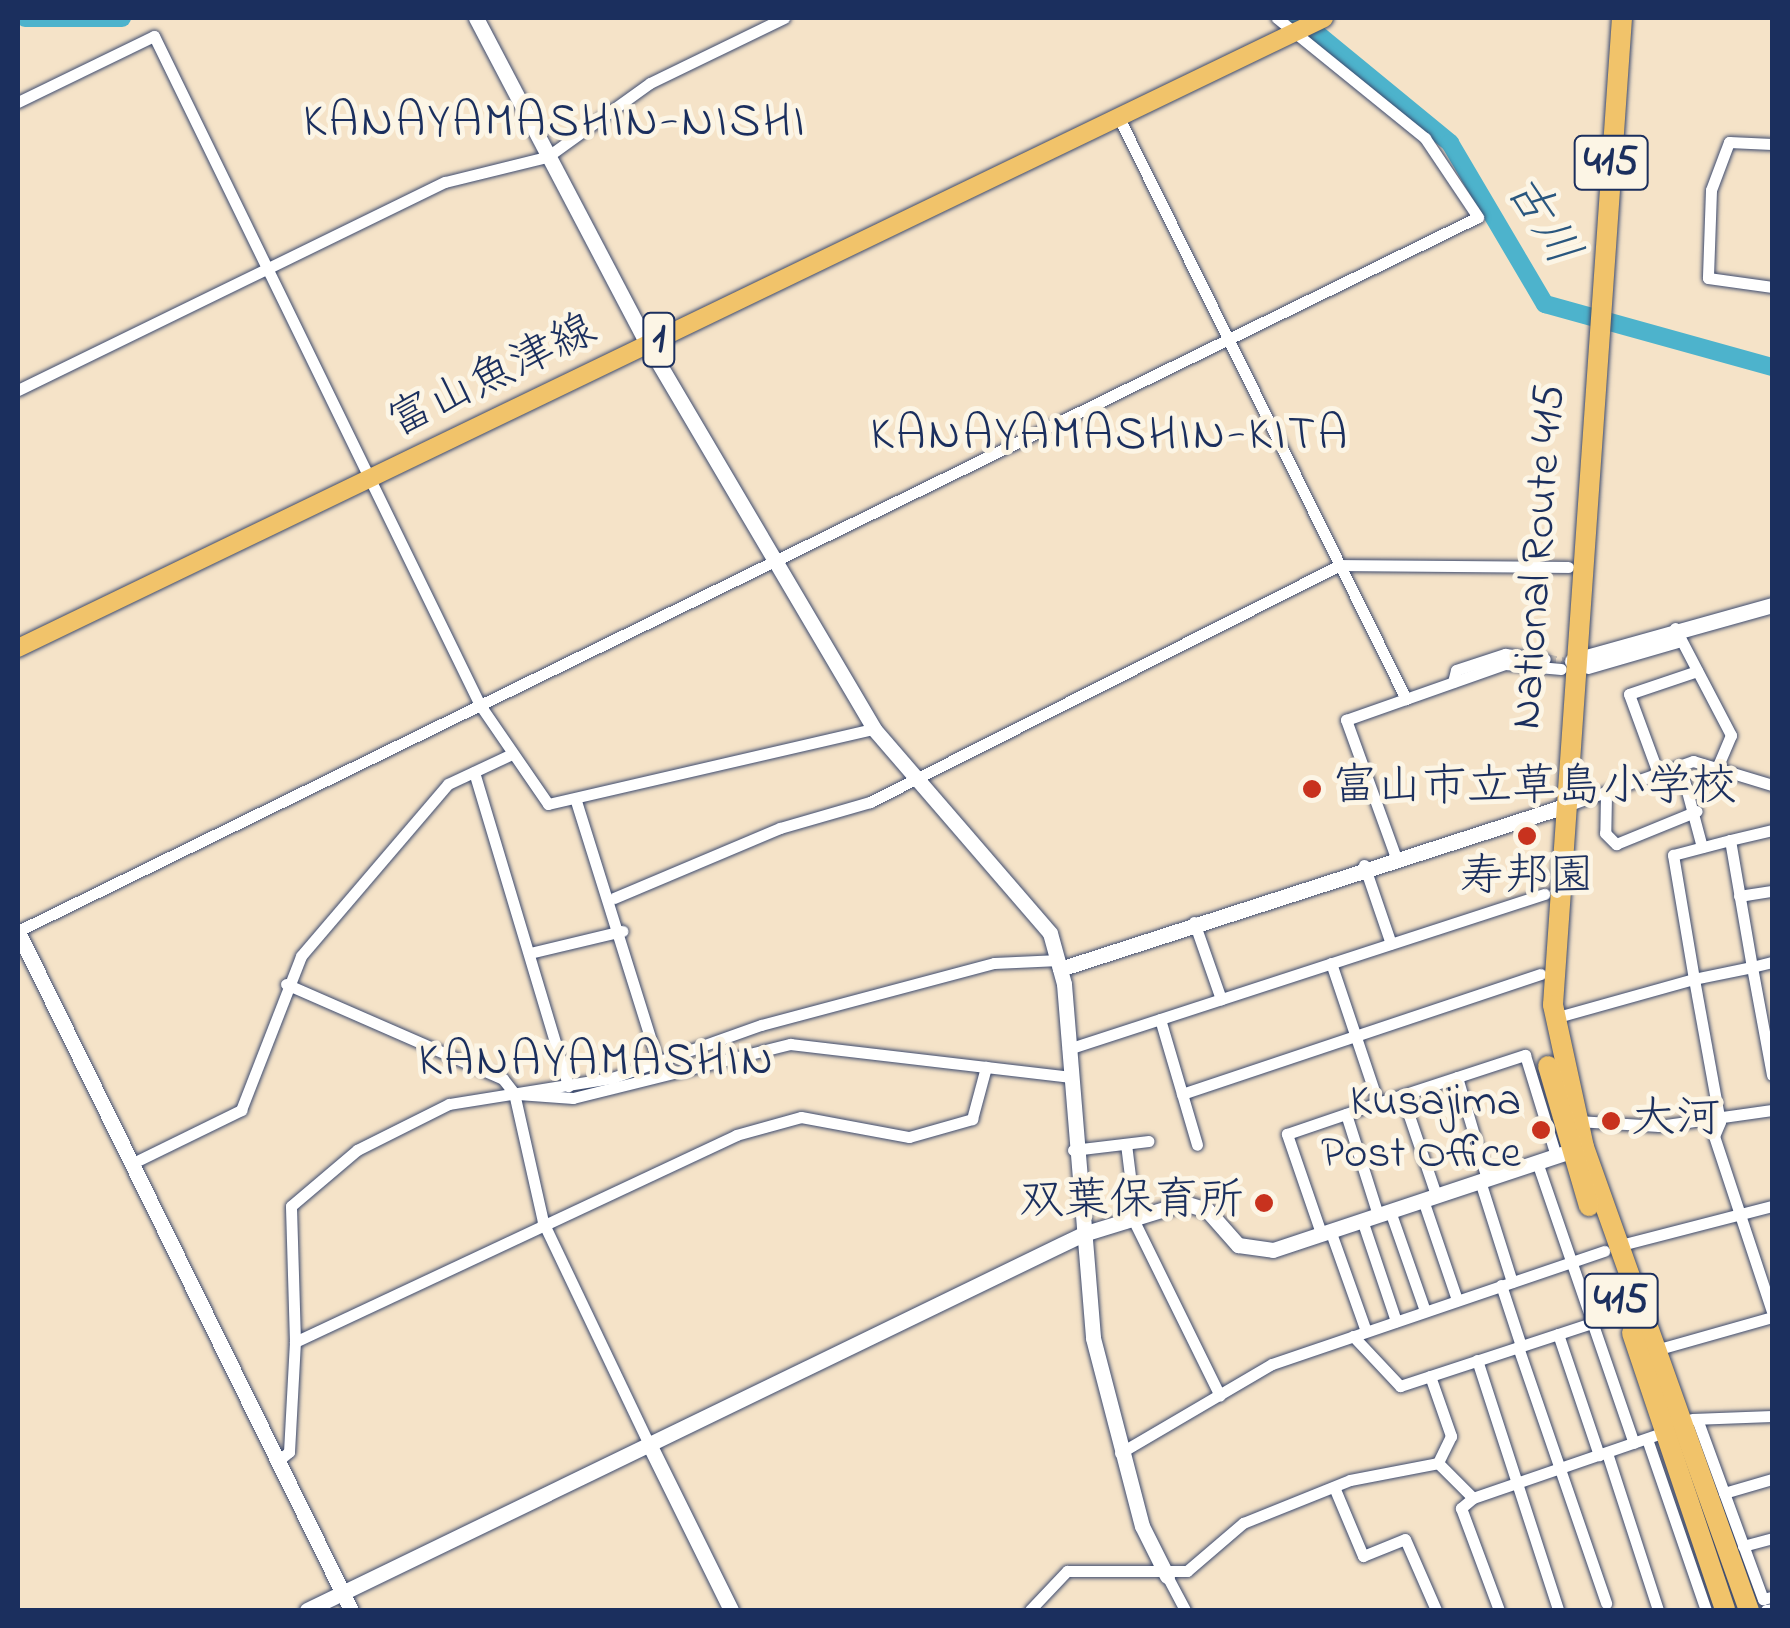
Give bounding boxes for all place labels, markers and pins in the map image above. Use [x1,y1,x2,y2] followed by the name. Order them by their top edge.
[1332,762,1737,816] place label: 富山市立草島小学校
[1301,778,1323,800] marker: 富山市立草島小学校
[1516,825,1538,847] marker: 寿邦園
[1460,852,1594,906] place label: 寿邦園
[1321,1077,1521,1183] place label: Kusajima Post Office
[1631,1094,1721,1148] place label: 大河
[1600,1110,1622,1132] marker: 大河
[1530,1119,1552,1141] marker: Kusajima Post Office
[1019,1176,1244,1230] place label: 双葉保育所
[1253,1192,1275,1214] marker: 双葉保育所

